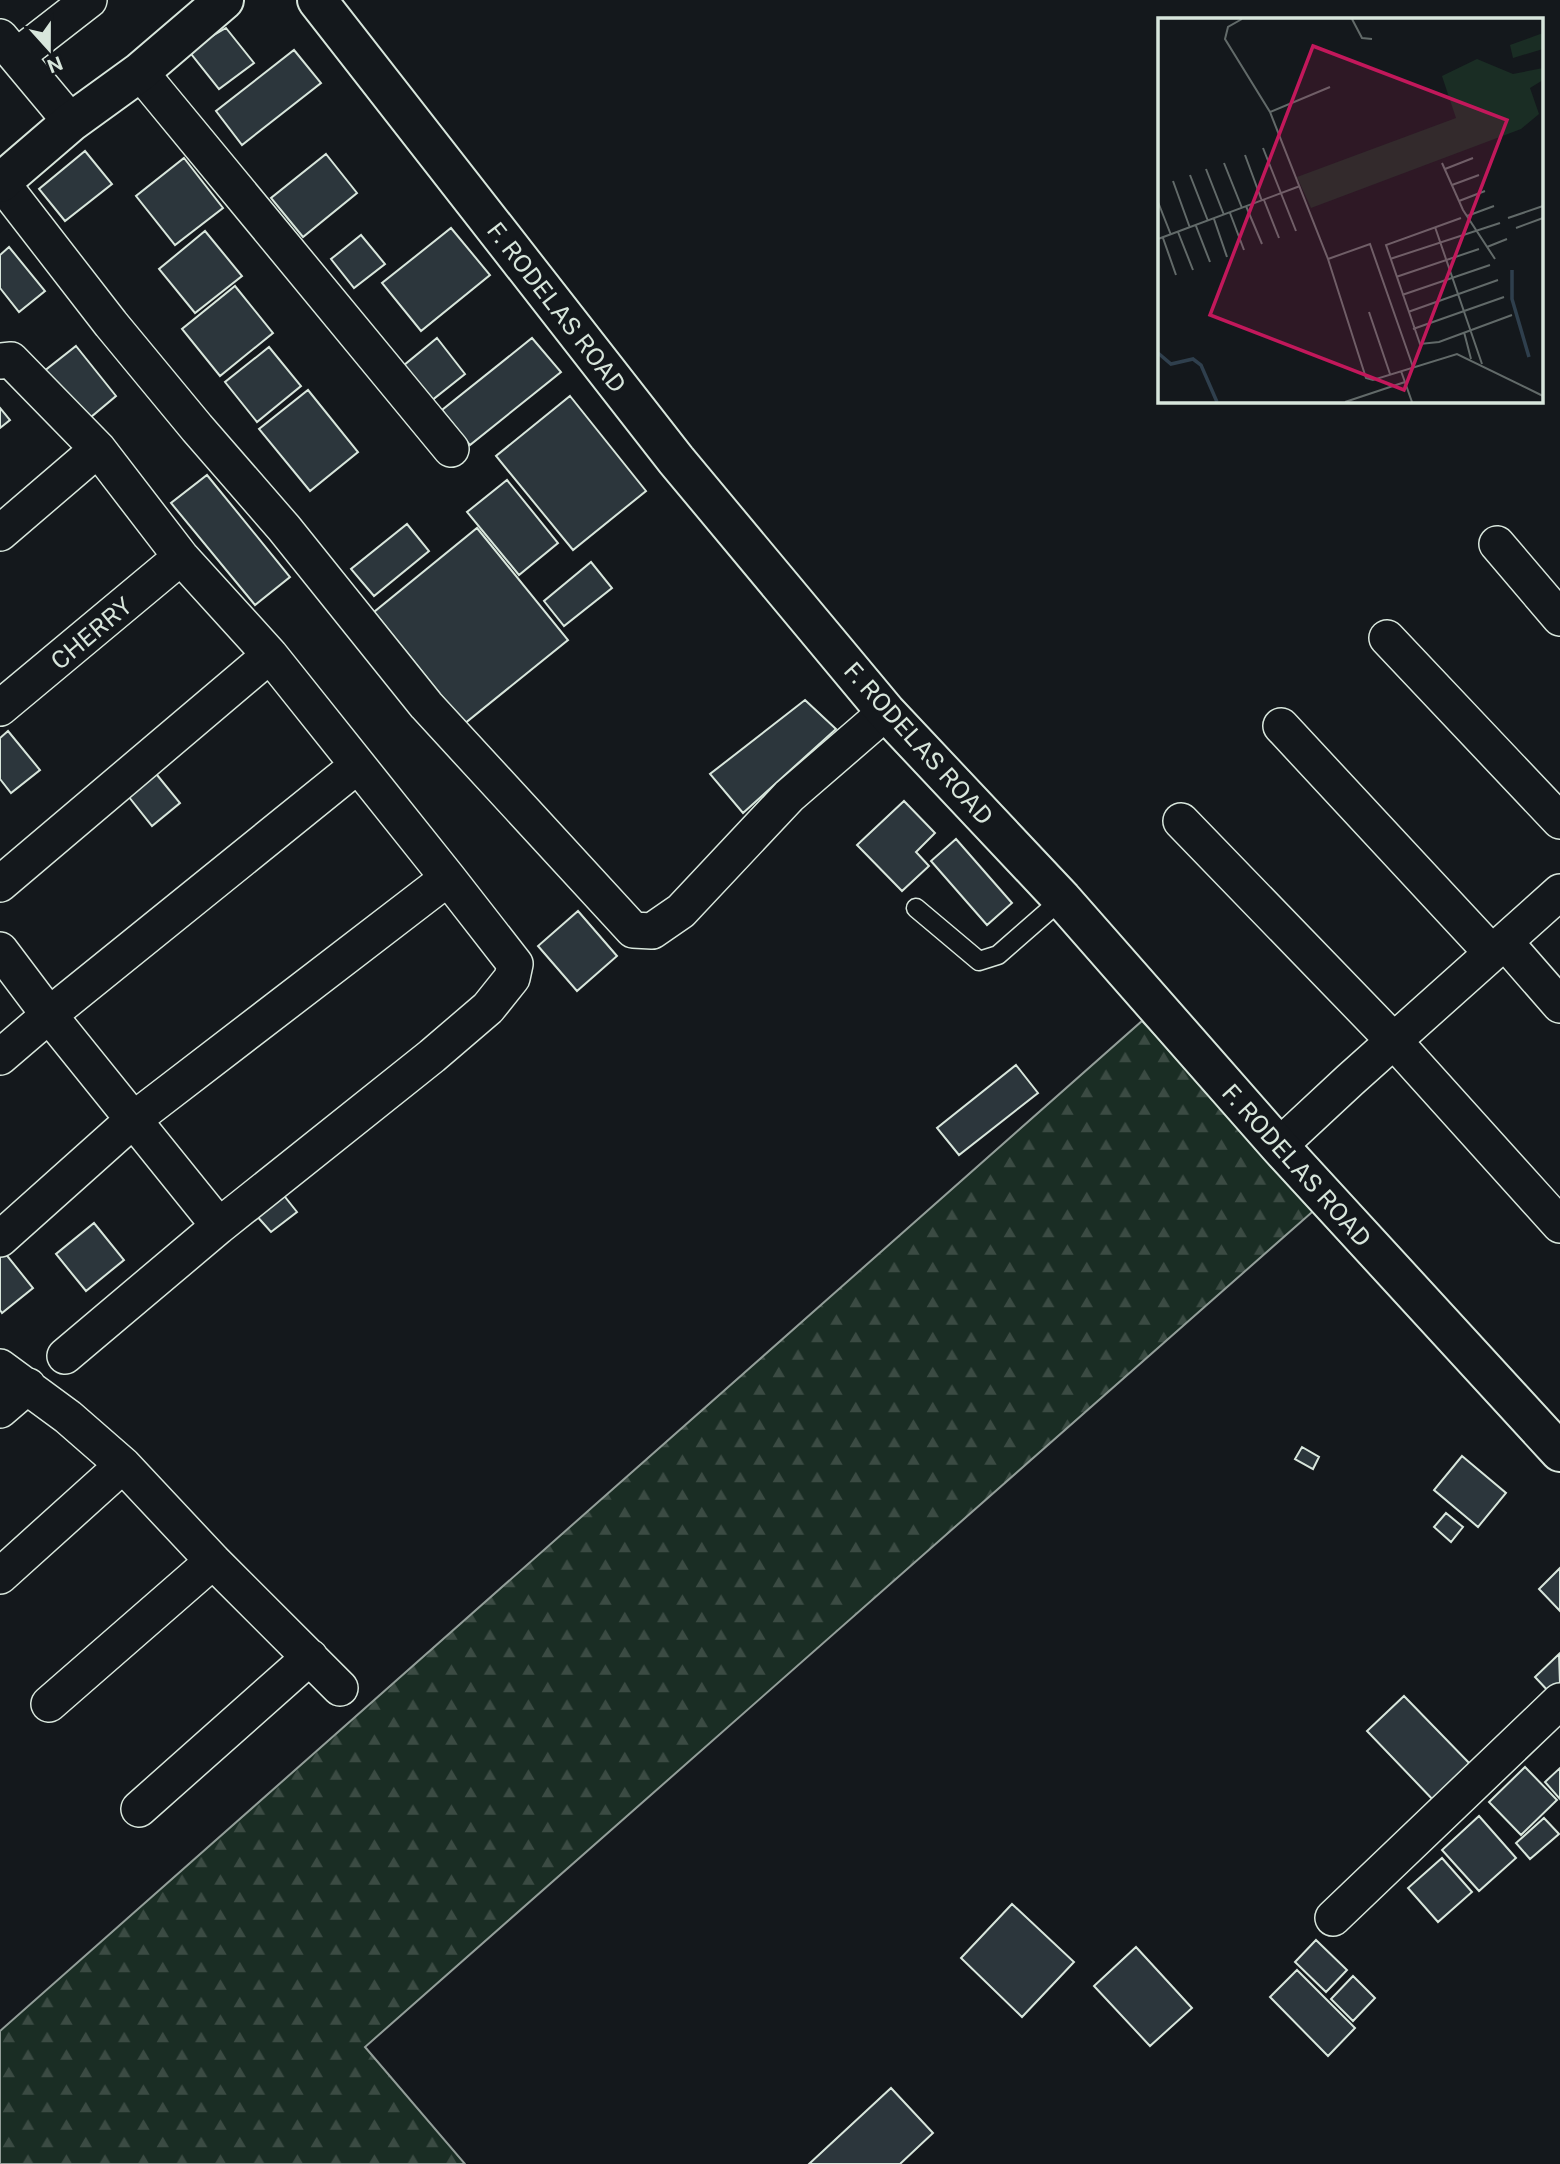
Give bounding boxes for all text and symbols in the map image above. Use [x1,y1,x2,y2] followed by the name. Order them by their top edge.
[14,14,84,84] north arrow
[1158,18,1542,402] inset map
[44,52,66,78] text: N
[482,216,632,398] street label: F. RODELAS ROAD
[45,591,137,675] street label: CHERRY
[839,656,999,830] street label: F. RODELAS ROAD
[1217,1078,1377,1252] street label: F. RODELAS ROAD

